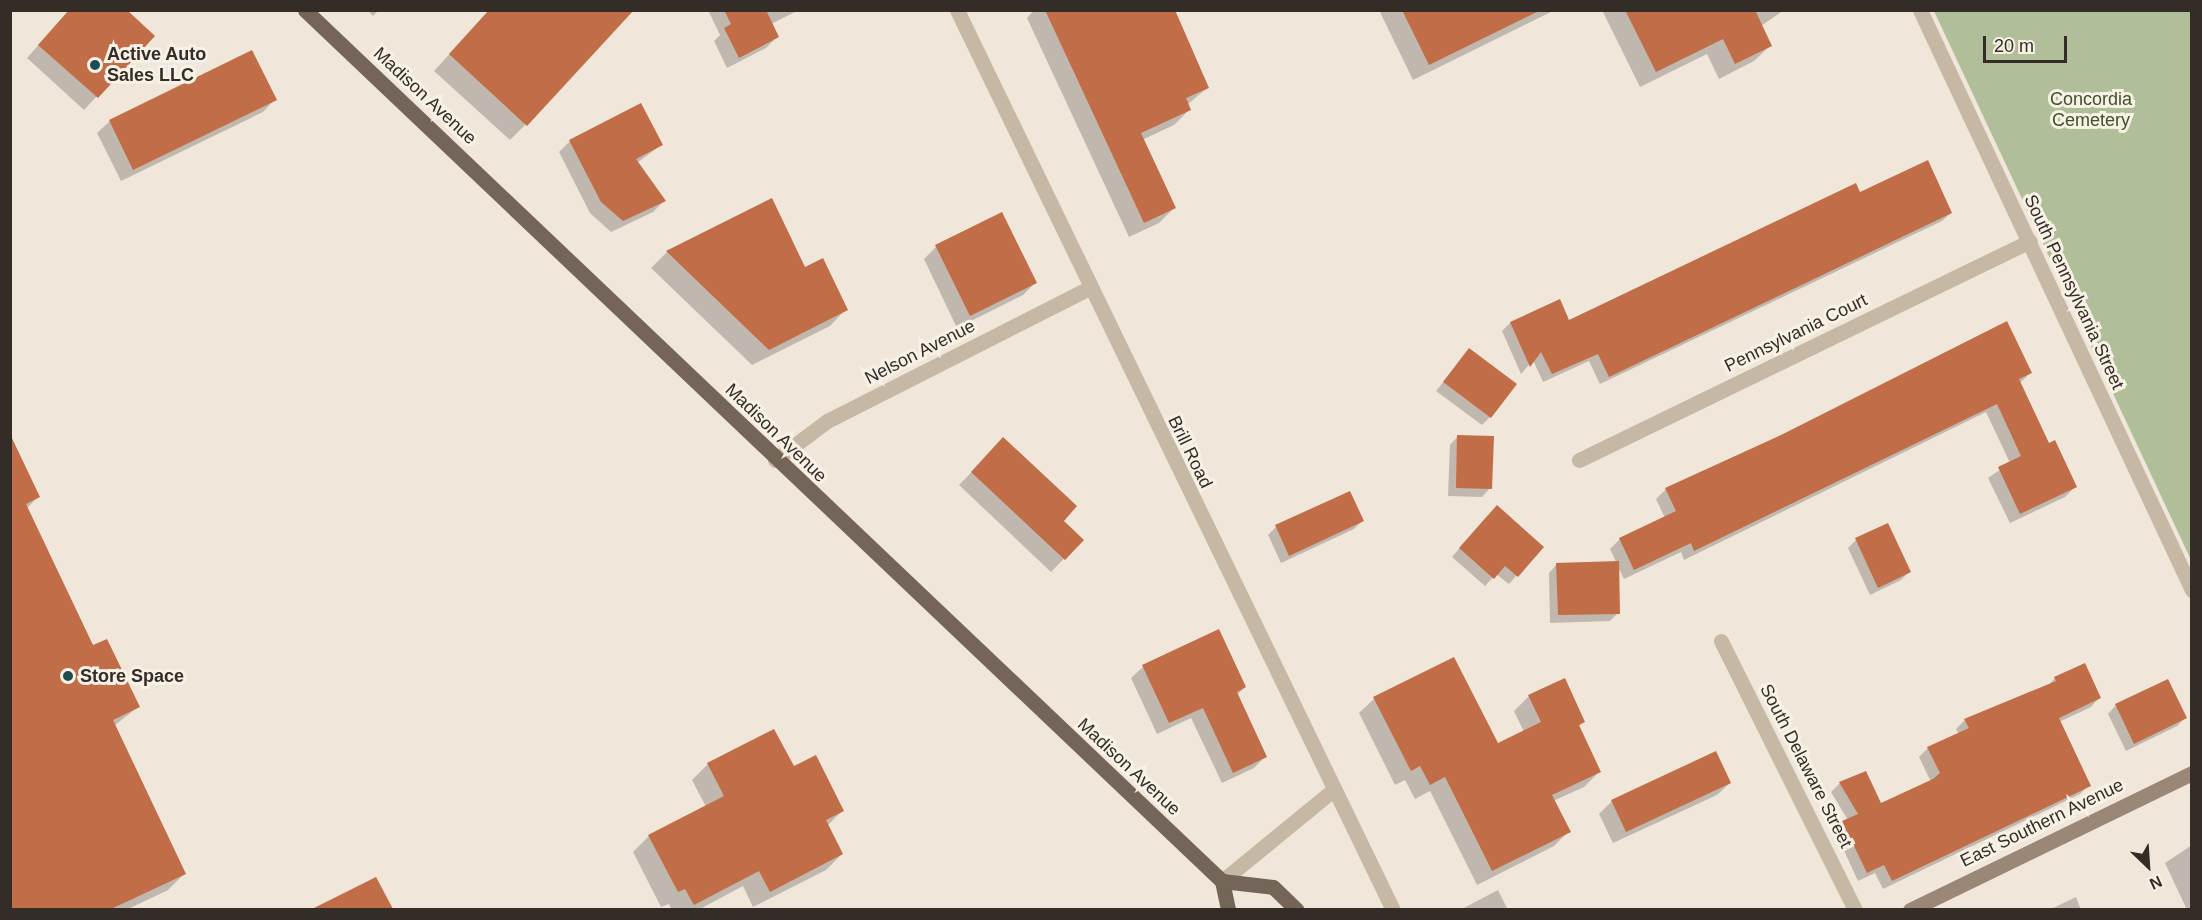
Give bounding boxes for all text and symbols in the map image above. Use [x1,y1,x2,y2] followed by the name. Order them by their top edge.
[1986,24,2070,62] scale bar
[1994,36,2034,56] text: 20 m
[369,42,481,150] street label: Madison Avenue
[107,44,207,86] place label: Active Auto Sales LLC
[88,58,102,72] marker: Active Auto Sales LLC
[2050,89,2132,132] park label: Concordia Cemetery
[2019,191,2129,393] street label: South Pennsylvania Street
[1721,289,1871,377] street label: Pennsylvania Court
[861,315,979,389] street label: Nelson Avenue
[720,379,832,487] street label: Madison Avenue
[1163,412,1217,492] street label: Brill Road
[80,665,184,687] place label: Store Space
[61,669,75,683] marker: Store Space
[1755,680,1857,852] street label: South Delaware Street
[1073,713,1185,821] street label: Madison Avenue
[1956,774,2128,872] street label: East Southern Avenue
[2118,836,2178,896] north arrow
[2147,873,2165,893] text: N

